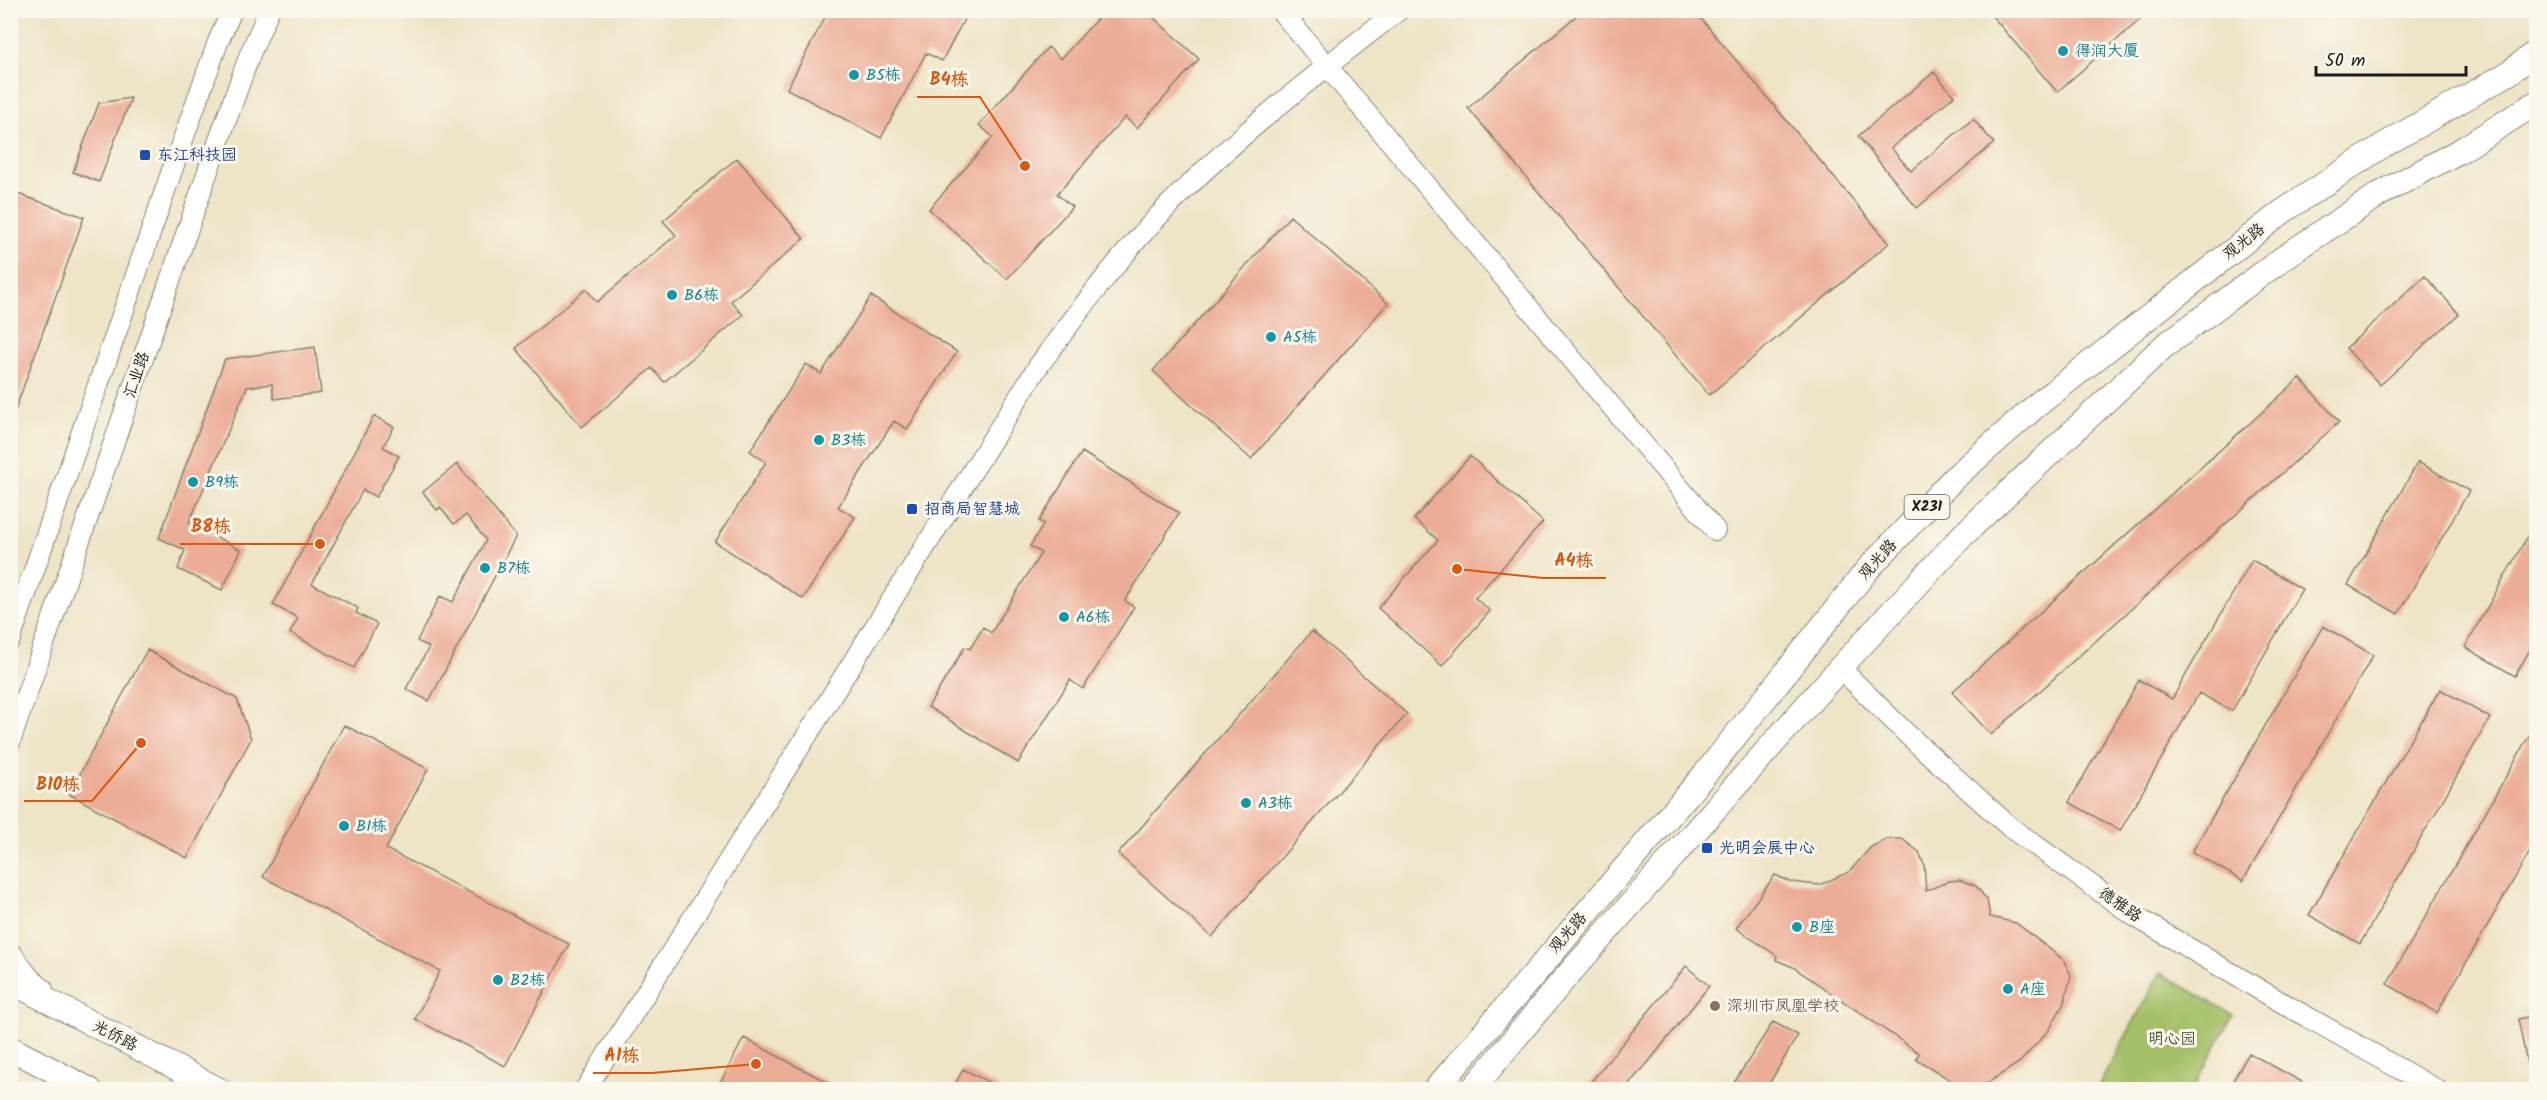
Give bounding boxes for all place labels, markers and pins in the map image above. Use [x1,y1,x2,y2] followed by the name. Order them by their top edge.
[2075,39,2139,64] place label: 得润大厦
[2056,44,2070,58] marker: 得润大厦
[917,61,980,97] callout: B4栋
[866,63,901,88] place label: B5栋
[847,68,861,82] marker: B5栋
[157,143,237,168] place label: 东江科技园
[138,148,152,162] marker: 东江科技园
[684,283,719,308] place label: B6栋
[665,288,679,302] marker: B6栋
[1283,325,1317,350] place label: A5栋
[1264,330,1278,344] marker: A5栋
[831,428,866,453] place label: B3栋
[812,433,826,447] marker: B3栋
[205,470,239,495] place label: B9栋
[186,475,200,489] marker: B9栋
[924,497,1020,522] place label: 招商局智慧城
[905,502,919,516] marker: 招商局智慧城
[180,508,243,544] callout: B8栋
[1543,542,1606,578] callout: A4栋
[497,556,531,581] place label: B7栋
[478,561,492,575] marker: B7栋
[1076,605,1111,630] place label: A6栋
[1057,610,1071,624] marker: A6栋
[24,765,92,801] callout: B10栋
[1258,791,1293,816] place label: A3栋
[1239,796,1253,810] marker: A3栋
[356,814,387,839] place label: B1栋
[337,819,351,833] marker: B1栋
[1719,836,1815,861] place label: 光明会展中心
[1700,841,1714,855] marker: 光明会展中心
[1809,915,1835,940] place label: B座
[1790,920,1804,934] marker: B座
[510,968,546,993] place label: B2栋
[491,973,505,987] marker: B2栋
[2020,977,2046,1002] place label: A座
[2001,982,2015,996] marker: A座
[1727,994,1839,1019] place label: 深圳市凤凰学校
[1708,999,1722,1013] marker: 深圳市凤凰学校
[593,1037,652,1073] callout: A1栋

